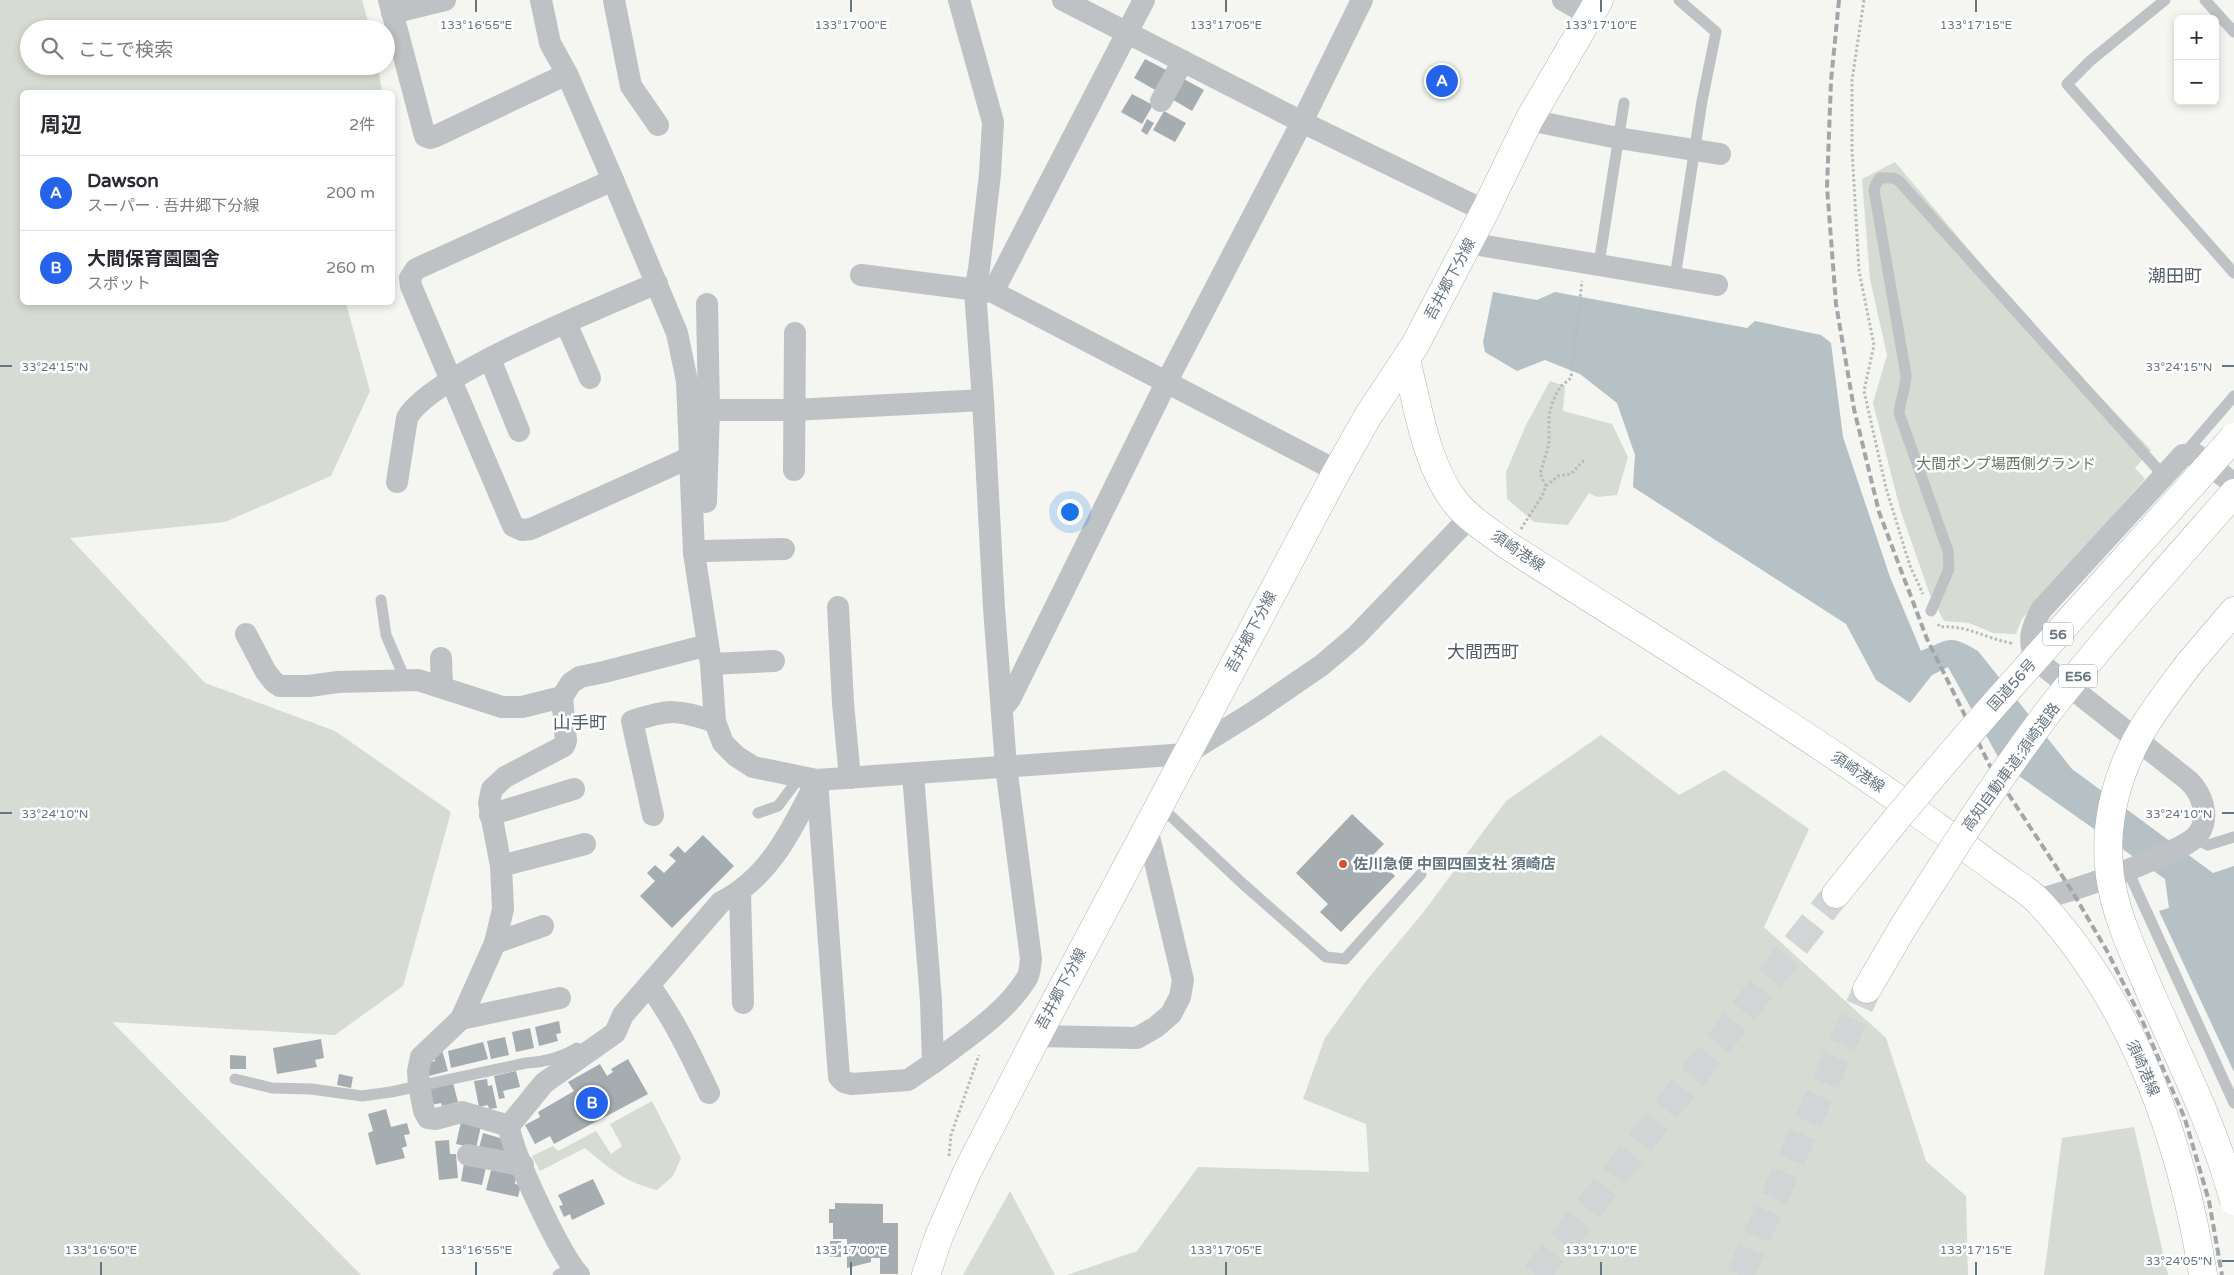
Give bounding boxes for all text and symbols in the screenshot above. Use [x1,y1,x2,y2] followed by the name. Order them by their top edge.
[2174,15,2219,105] map controls
[2174,15,2219,60] button: +
[440,18,513,32] text: 133°16'55"E
[815,18,888,32] text: 133°17'00"E
[1190,18,1263,32] text: 133°17'05"E
[1565,18,1638,32] text: 133°17'10"E
[1940,18,2013,32] text: 133°17'15"E
[20,20,395,75] search box
[38,34,66,62] icon: search
[78,39,173,61] text: ここで検索
[2174,60,2219,105] button: −
[1426,62,1458,100] pin: A
[40,113,82,138] text: 周辺
[349,115,375,135] text: 2件
[87,170,159,192] text: Dawson
[50,183,62,203] text: A
[326,183,375,203] text: 200 m
[87,196,259,216] text: スーパー · 吾井郷下分線
[1421,235,1479,323] street label: 吾井郷下分線
[87,248,220,270] text: 大間保育園園舎
[50,258,62,278] text: B
[326,258,375,278] text: 260 m
[2148,265,2202,287] district label: 潮田町
[87,274,151,294] text: スポット
[22,360,89,374] text: 33°24'15"N
[2146,360,2213,374] text: 33°24'15"N
[1916,455,2096,473] park label: 大間ポンプ場西側グランド
[1057,499,1083,525] your location
[1488,527,1548,575] street label: 須崎港線
[1222,588,1280,676] street label: 吾井郷下分線
[2043,622,2073,646] road number: 56
[1447,641,1519,663] district label: 大間西町
[1984,655,2040,715] street label: 国道56号
[2059,664,2097,688] road number: E56
[1958,699,2064,835] street label: 高知自動車道;須崎道路
[553,712,607,734] district label: 山手町
[1828,748,1888,796] street label: 須崎港線
[22,807,89,821] text: 33°24'10"N
[2146,807,2213,821] text: 33°24'10"N
[1353,855,1556,873] place label: 佐川急便 中国四国支社 須崎店
[1337,858,1349,870] marker: 佐川急便 中国四国支社 須崎店
[1032,945,1090,1033] street label: 吾井郷下分線
[2123,1037,2163,1099] street label: 須崎港線
[576,1084,608,1122] pin: B
[65,1243,138,1257] text: 133°16'50"E
[440,1243,513,1257] text: 133°16'55"E
[815,1243,888,1257] text: 133°17'00"E
[1190,1243,1263,1257] text: 133°17'05"E
[1565,1243,1638,1257] text: 133°17'10"E
[1940,1243,2013,1257] text: 133°17'15"E
[2146,1254,2213,1268] text: 33°24'05"N

